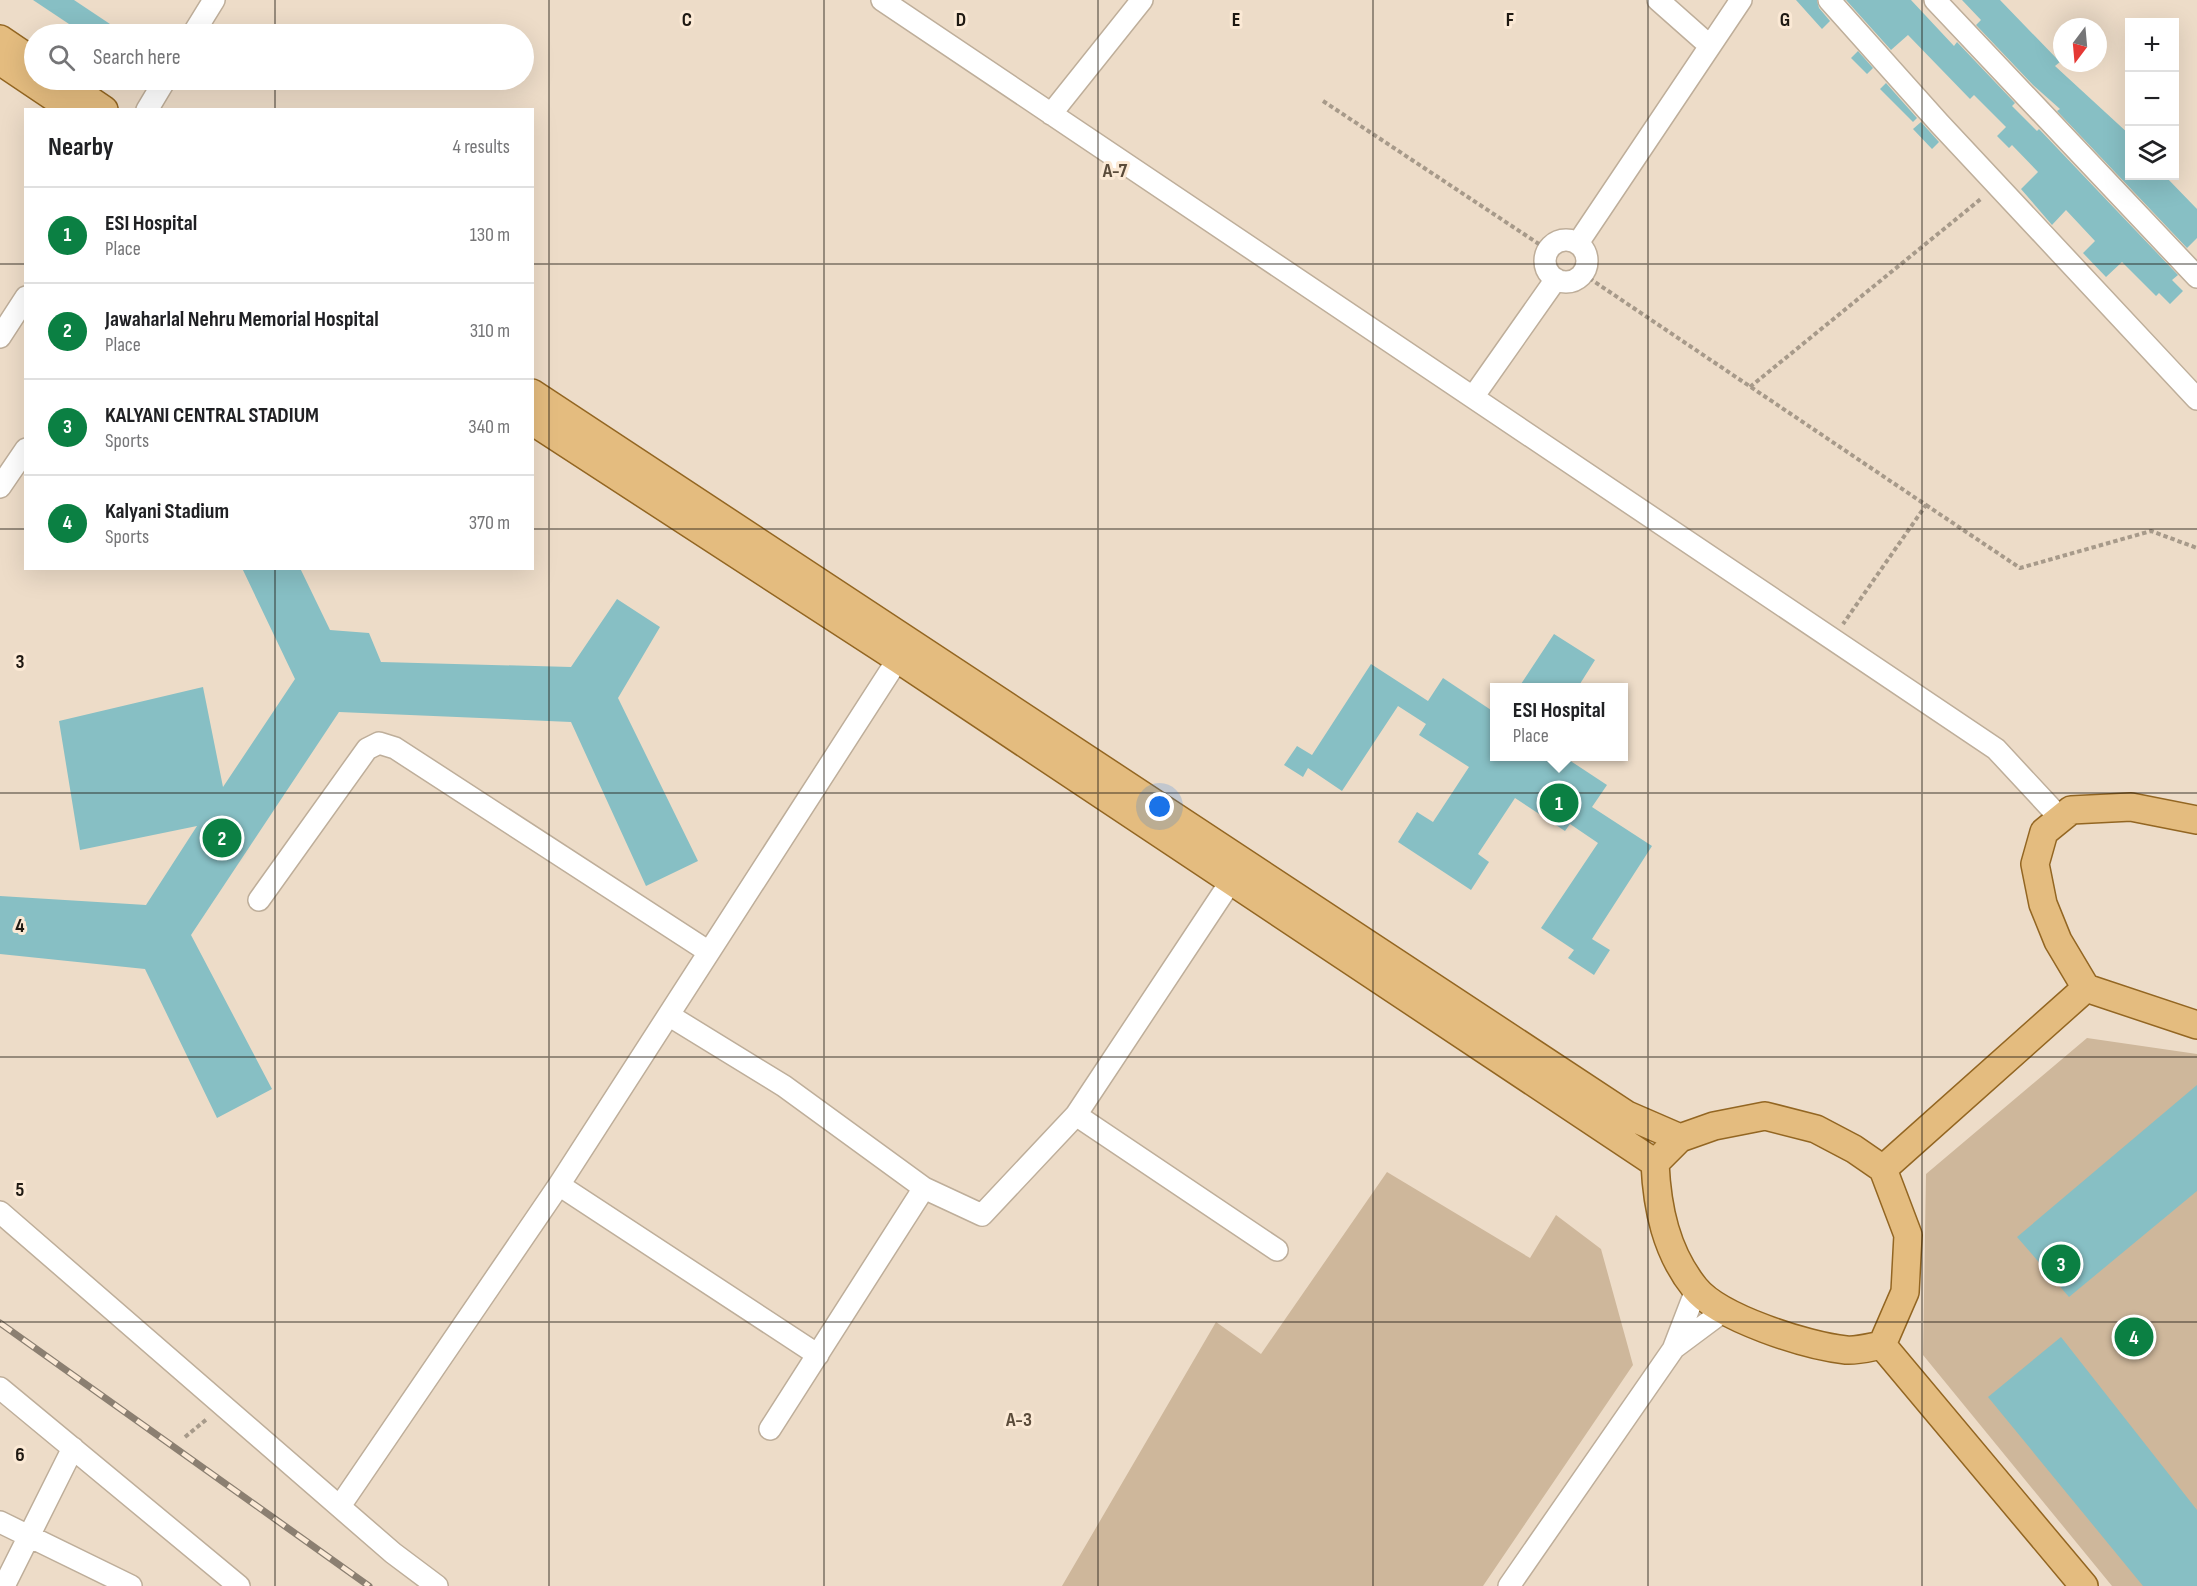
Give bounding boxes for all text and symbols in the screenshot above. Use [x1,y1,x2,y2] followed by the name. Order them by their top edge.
[682,8,692,32] text: C
[956,8,966,32] text: D
[1232,8,1240,32] text: E
[1506,8,1514,32] text: F
[1780,8,1790,32] text: G
[2053,18,2107,72] north arrow
[2125,18,2179,180] map controls
[2125,18,2179,72] button: +
[24,24,534,90] search box
[45,41,78,74] icon: search
[93,44,180,71] text: Search here
[2125,72,2179,126] button: −
[2125,126,2179,180] button: layers
[48,132,114,163] text: Nearby
[453,135,510,159] text: 4 results
[1102,159,1128,183] district label: A-7
[105,210,197,237] text: ESI Hospital
[64,223,71,247] text: 1
[470,223,510,247] text: 130 m
[105,237,141,261] text: Place
[105,306,379,333] text: Jawaharlal Nehru Memorial Hospital
[63,319,72,343] text: 2
[470,319,510,343] text: 310 m
[105,333,141,357] text: Place
[105,402,319,429] text: KALYANI CENTRAL STADIUM
[63,415,72,439] text: 3
[468,415,510,439] text: 340 m
[105,429,149,453] text: Sports
[105,498,229,525] text: Kalyani Stadium
[63,511,72,535] text: 4
[469,511,510,535] text: 370 m
[105,525,149,549] text: Sports
[16,650,25,674] text: 3
[1490,683,1628,761] popup
[1513,697,1605,724] text: ESI Hospital
[1513,724,1549,748] text: Place
[1540,780,1578,826] pin: 1
[1145,792,1174,821] your location
[202,816,242,860] pin: 2
[15,914,25,938] text: 4
[16,1178,25,1202] text: 5
[2042,1242,2080,1286] pin: 3
[2114,1314,2154,1360] pin: 4
[1005,1408,1032,1432] district label: A-3
[15,1443,25,1467] text: 6

